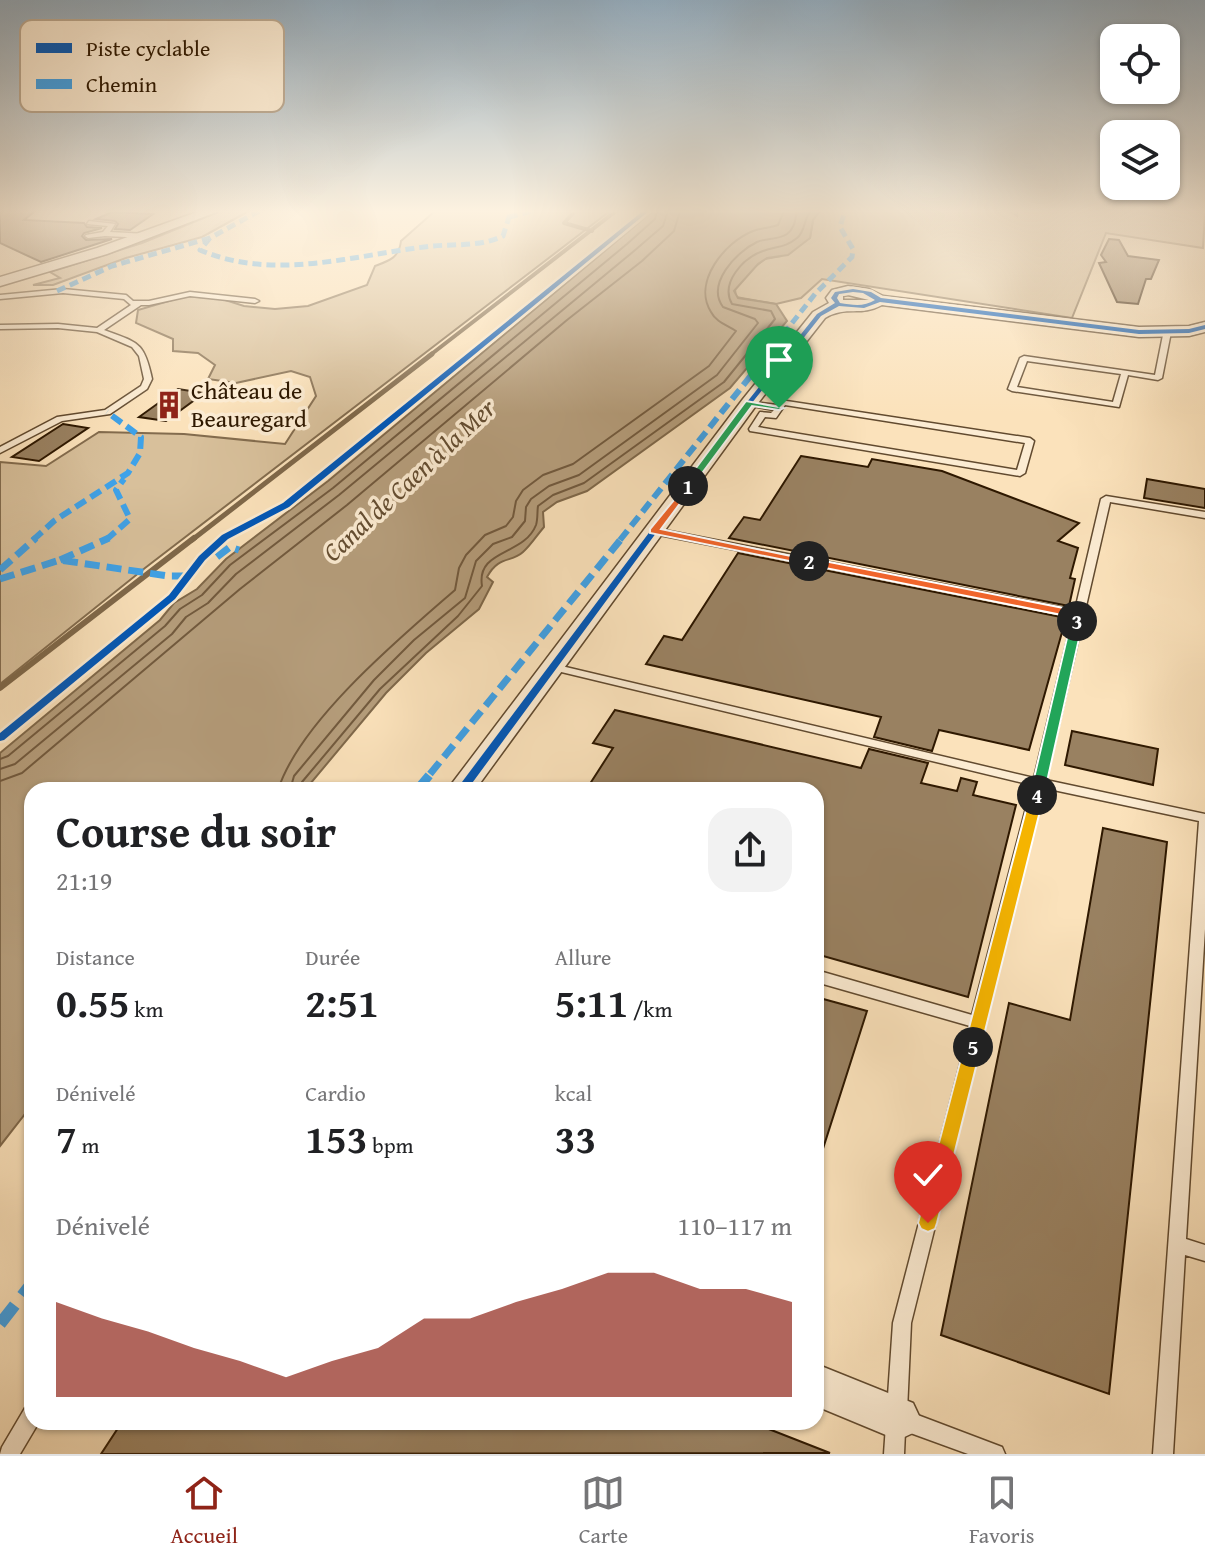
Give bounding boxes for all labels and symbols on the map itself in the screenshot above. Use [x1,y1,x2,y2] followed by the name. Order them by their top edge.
[20,20,284,112] legend
[86,32,210,64] text: Piste cyclable
[86,68,158,100] text: Chemin
[745,326,813,408] pin
[191,373,307,436] place label: Château de Beauregard
[314,388,505,570] water label: Canal de Caen à la Mer
[154,390,184,420] building icon: Château de Beauregard
[668,466,708,506] pin: 1
[789,541,829,581] pin: 2
[1057,601,1097,641] pin: 3
[1017,775,1057,815] pin: 4
[953,1027,993,1067] pin: 5
[894,1141,962,1223] pin

